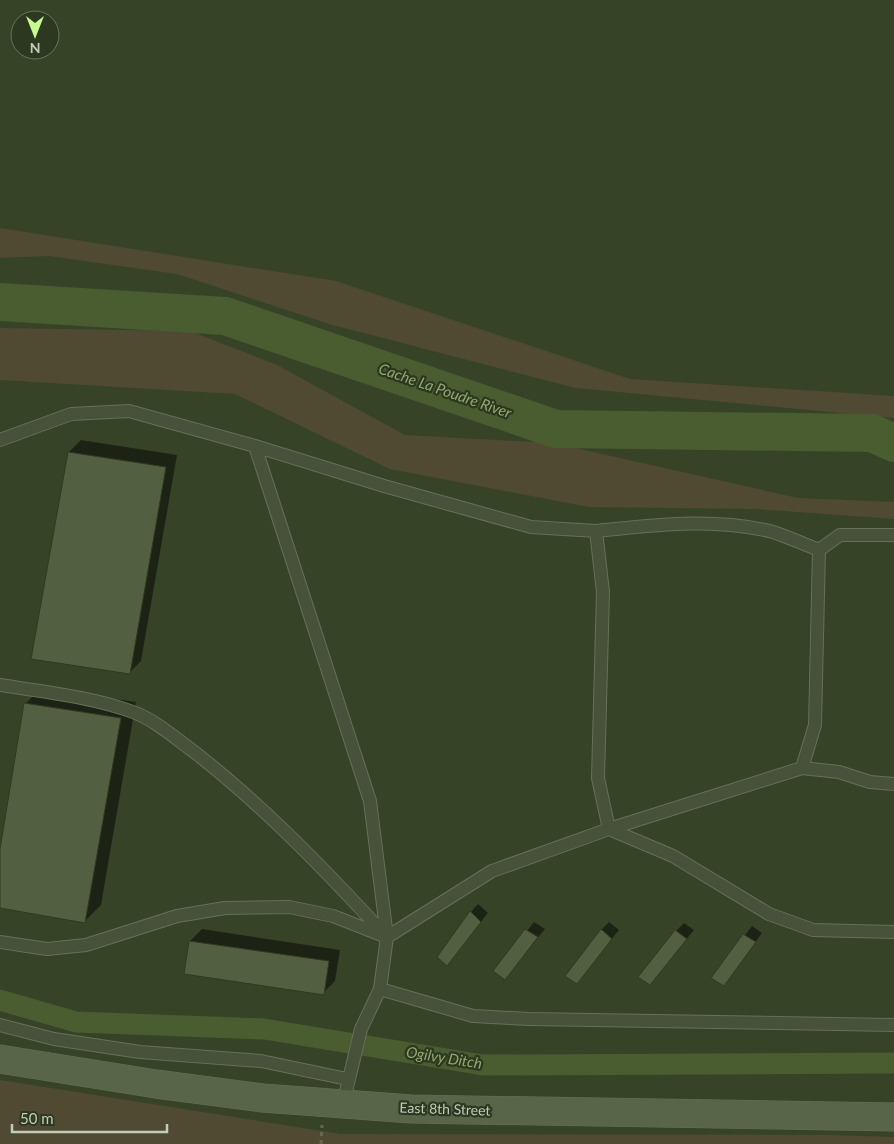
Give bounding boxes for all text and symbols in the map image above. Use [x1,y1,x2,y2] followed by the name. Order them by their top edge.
[10,10,60,60] north arrow
[30,40,40,57] text: N
[377,359,515,421] water label: Cache La Poudre River
[405,1042,483,1072] water label: Ogilvy Ditch
[399,1098,491,1119] street label: East 8th Street
[12,1102,168,1134] scale bar
[20,1109,54,1127] text: 50 m

